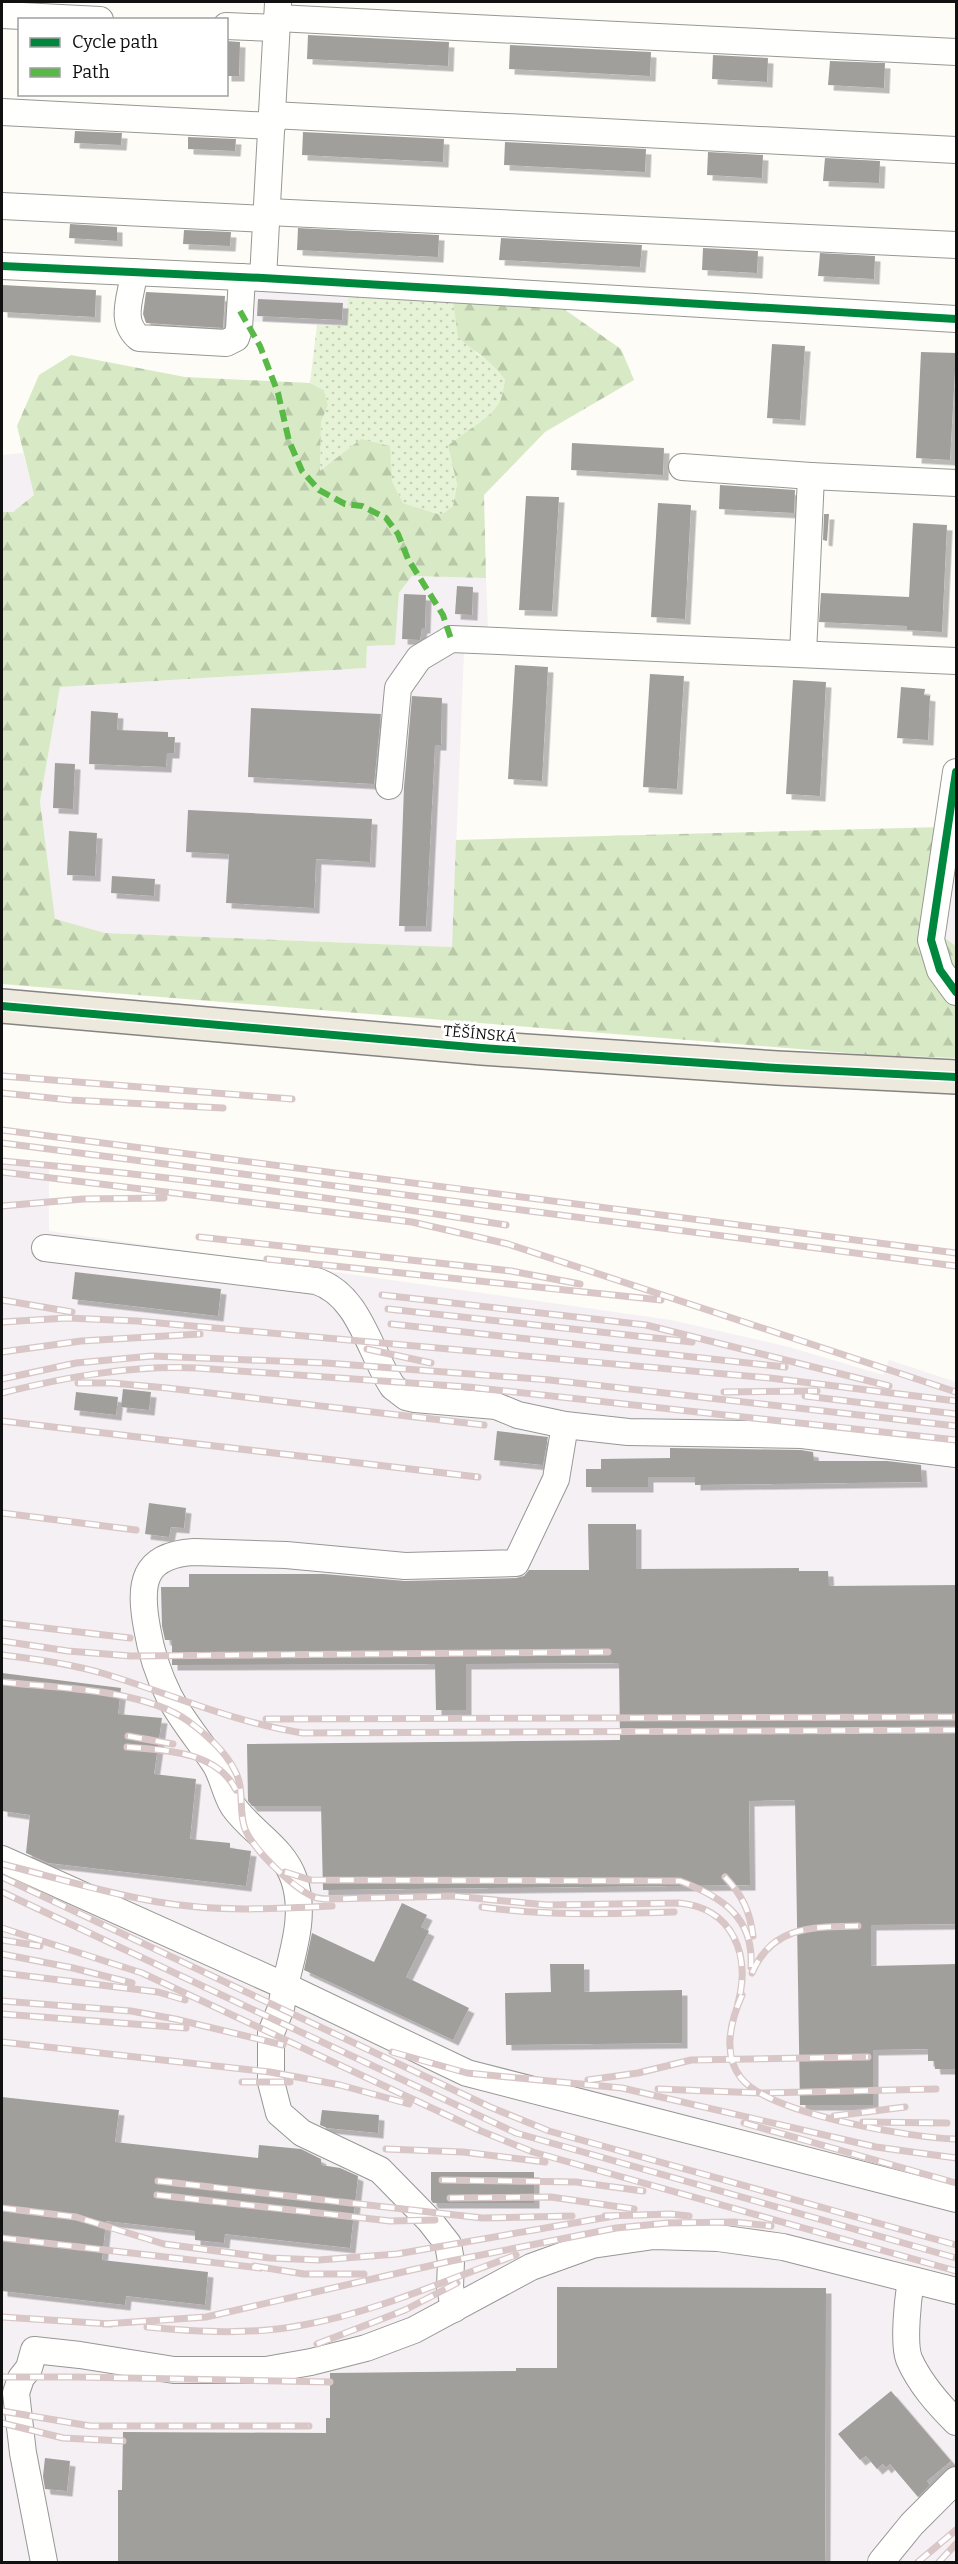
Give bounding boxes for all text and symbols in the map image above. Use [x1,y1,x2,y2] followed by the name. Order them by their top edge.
[18,18,228,96] legend
[72,31,158,53] text: Cycle path
[72,61,110,83] text: Path
[443,1022,518,1046] street label: TĚŠÍNSKÁ

